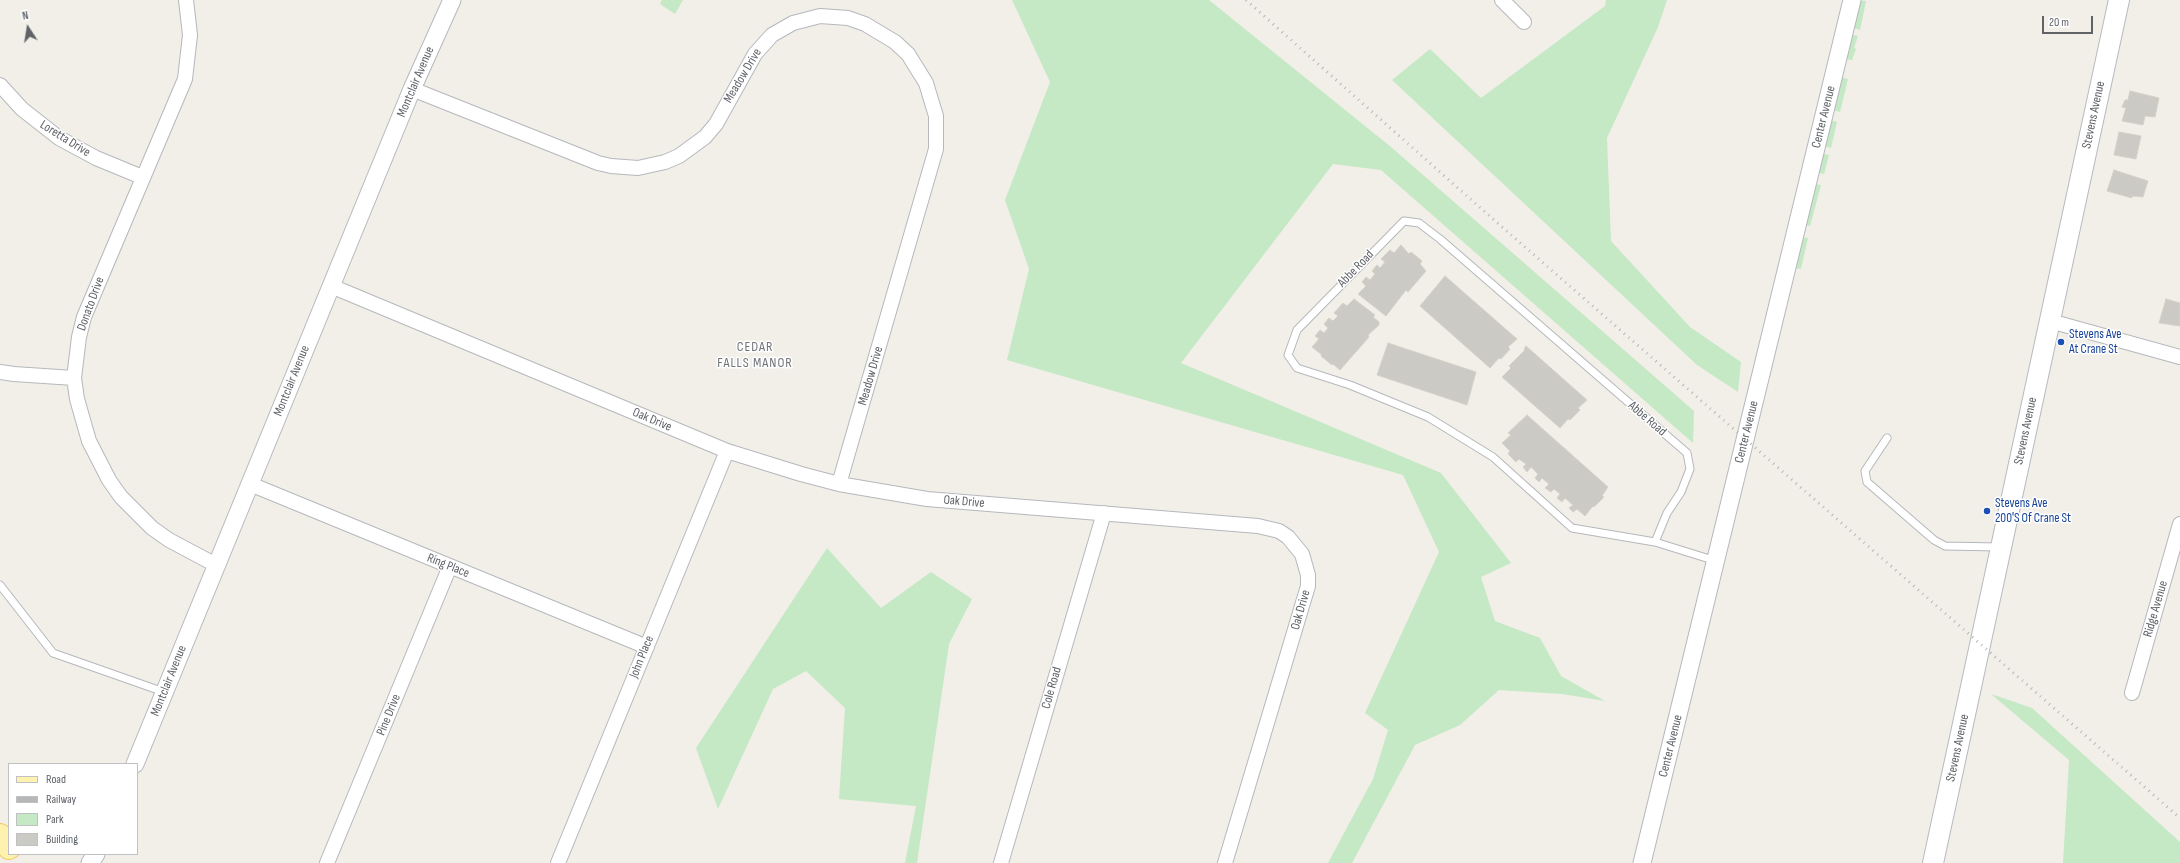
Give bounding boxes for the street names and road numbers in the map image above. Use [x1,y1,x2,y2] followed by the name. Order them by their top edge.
[394,44,438,120] street label: Montclair Avenue
[721,46,765,106] street label: Meadow Drive
[2079,80,2109,150] street label: Stevens Avenue
[1809,84,1839,150] street label: Center Avenue
[37,117,93,161] street label: Loretta Drive
[1335,247,1377,291] street label: Abbe Road
[74,275,108,333] street label: Donato Drive
[271,343,313,419] street label: Montclair Avenue
[855,345,887,407] street label: Meadow Drive
[2011,396,2041,466] street label: Stevens Avenue
[1625,398,1669,440] street label: Abbe Road
[1732,399,1762,465] street label: Center Avenue
[630,405,674,435] street label: Oak Drive
[943,492,985,512] street label: Oak Drive
[424,550,472,582] street label: Ring Place
[2141,579,2171,639] street label: Ridge Avenue
[1288,588,1314,632] street label: Oak Drive
[626,633,658,681] street label: John Place
[148,643,190,719] street label: Montclair Avenue
[1039,665,1065,711] street label: Cole Road
[374,692,404,738] street label: Pine Drive
[1656,713,1686,779] street label: Center Avenue
[1943,713,1973,783] street label: Stevens Avenue

